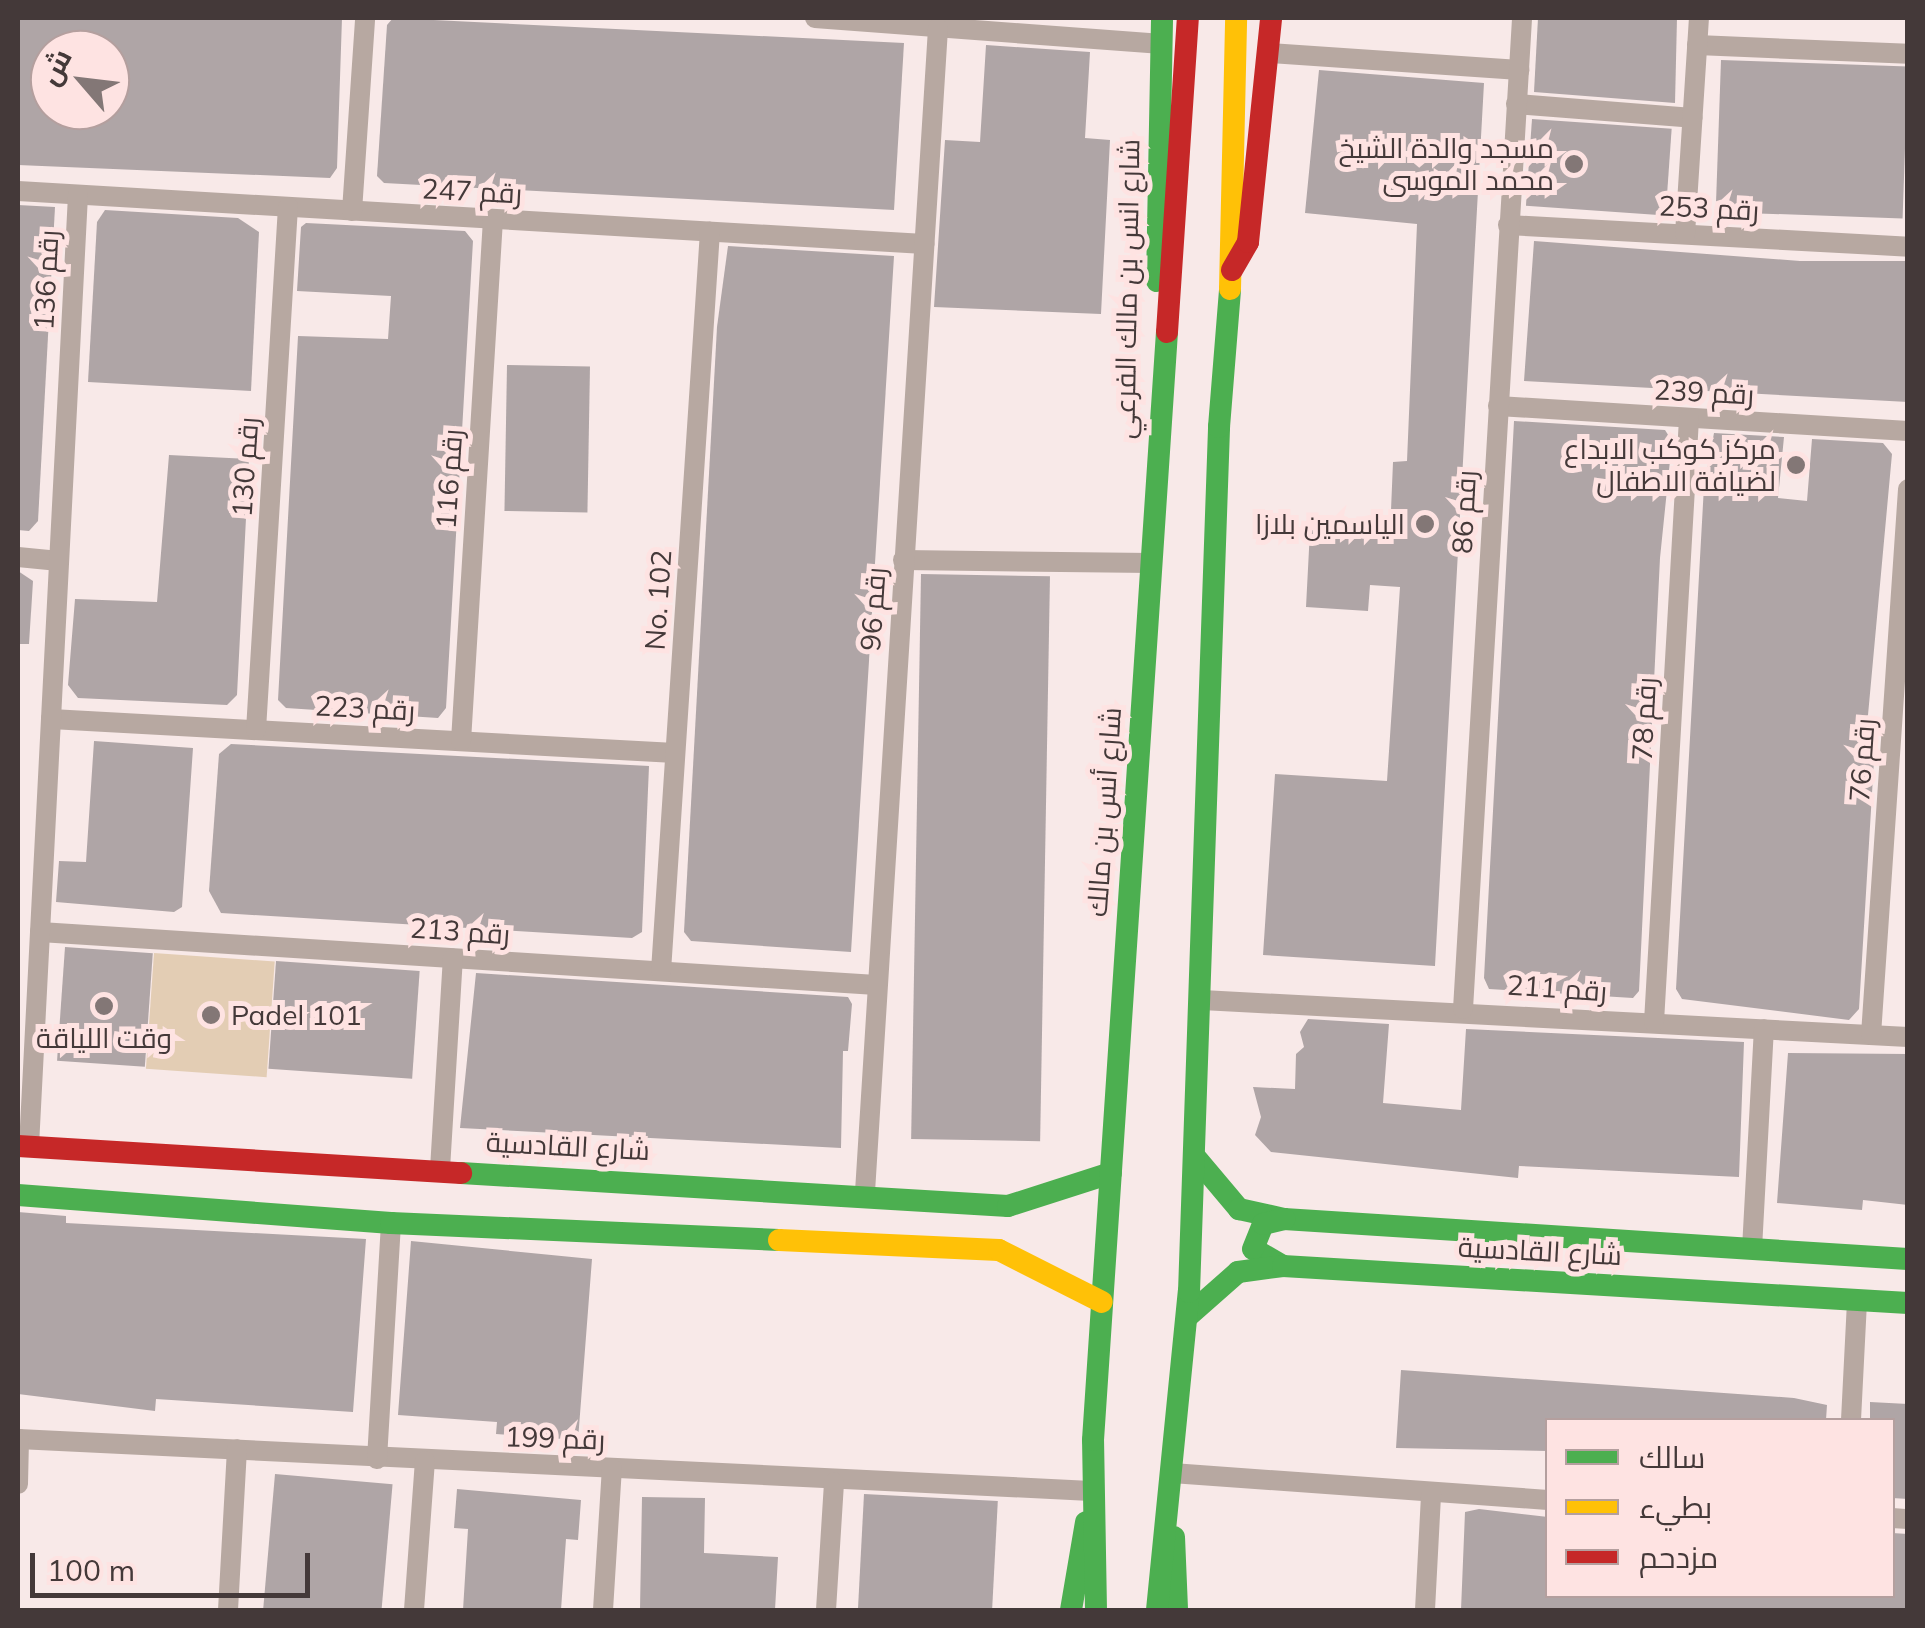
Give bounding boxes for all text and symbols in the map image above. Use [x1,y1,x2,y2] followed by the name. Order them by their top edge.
[30,30,130,130] north arrow
[31,43,79,91] text: ش
[1339,131,1554,197] place label: مسجد والدة الشيخ محمد الموسى
[1108,139,1146,439] street label: شارع انس بن مالك الفرعي
[1563,153,1585,175] marker: مسجد والدة الشيخ محمد الموسى
[421,172,523,210] street label: رقم 247
[1658,189,1760,227] street label: رقم 253
[27,229,65,331] street label: رقم 136
[1653,373,1755,411] street label: رقم 239
[225,416,265,518] street label: رقم 130
[429,428,469,530] street label: رقم 116
[1564,432,1776,498] place label: مركز كوكب الابداع لضيافة الاطفال
[1785,454,1807,476] marker: مركز كوكب الابداع لضيافة الاطفال
[1445,469,1483,555] street label: رقم 86
[1255,507,1405,541] place label: الياسمين بلازا
[1414,513,1436,535] marker: الياسمين بلازا
[638,549,678,651] street label: No. 102
[853,566,893,652] street label: رقم 96
[1625,676,1663,762] street label: رقم 78
[314,689,416,727] street label: رقم 223
[1080,706,1128,918] street label: شارع أنس بن مالك
[1842,717,1882,803] street label: رقم 76
[409,911,511,951] street label: رقم 213
[1506,968,1608,1008] street label: رقم 211
[93,995,115,1017] marker: وقت اللياقة
[231,998,362,1032] place label: Padel 101
[200,1004,222,1026] marker: Padel 101
[36,1021,172,1055] place label: وقت اللياقة
[485,1125,651,1167] street label: شارع القادسية
[1457,1230,1623,1272] street label: شارع القادسية
[1545,1418,1895,1598] legend
[504,1419,606,1457] street label: رقم 199
[1639,1438,1705,1476] text: سالك
[1639,1488,1712,1526] text: بطيء
[35,1533,315,1595] scale bar
[1639,1538,1718,1576] text: مزدحم
[47,1551,135,1589] text: 100 m

